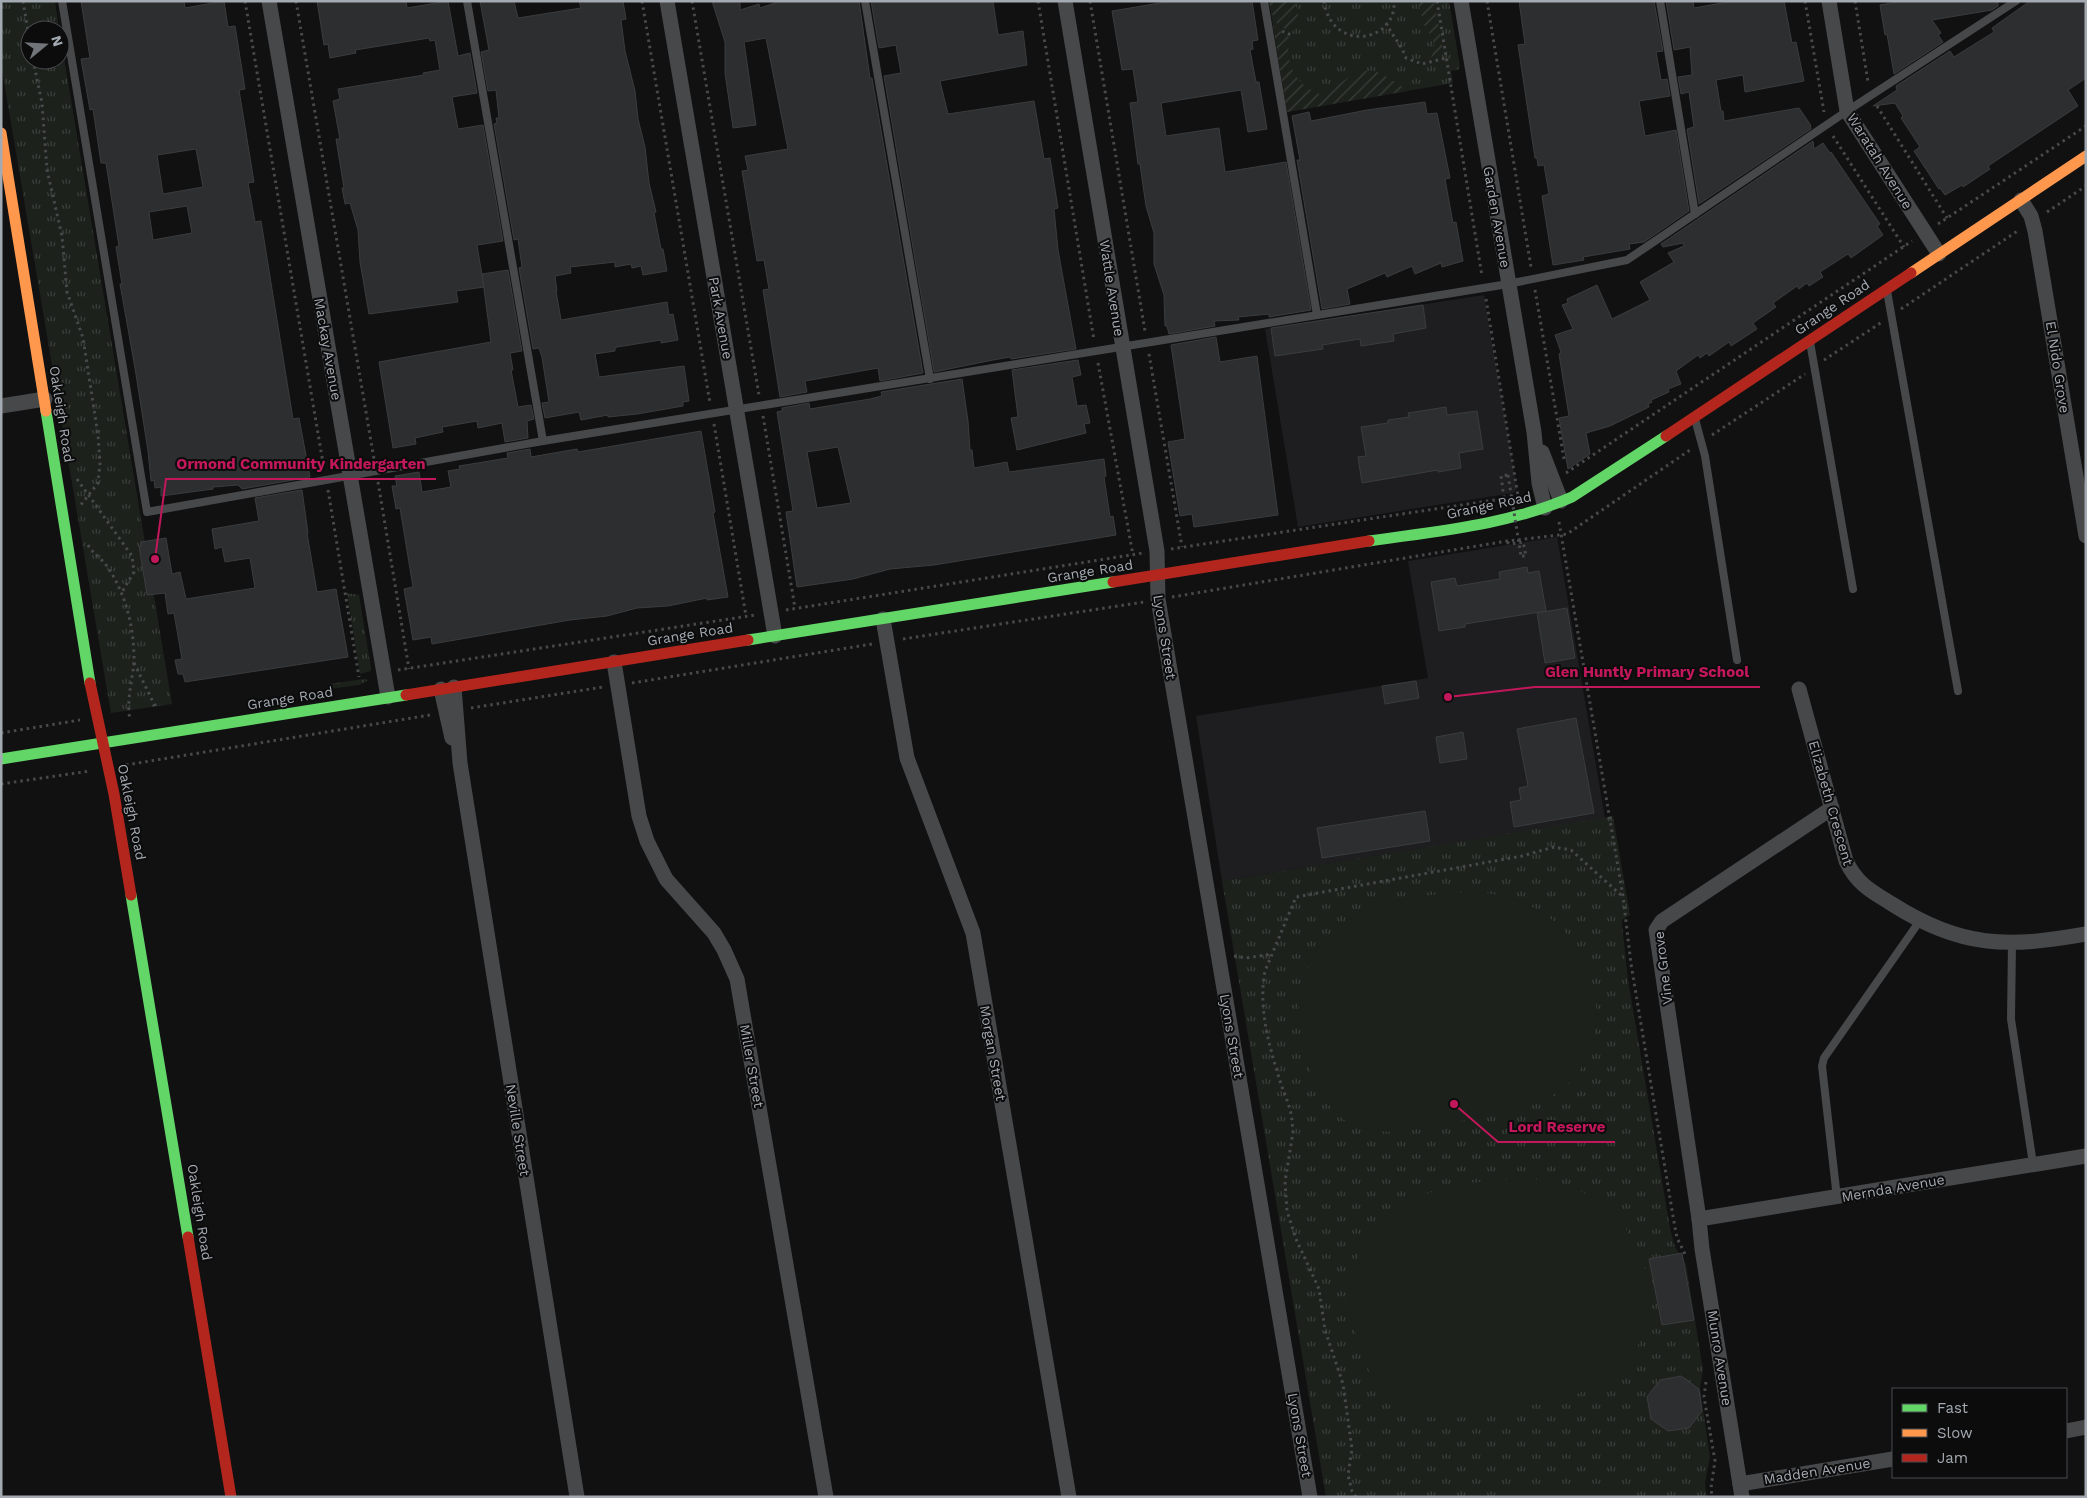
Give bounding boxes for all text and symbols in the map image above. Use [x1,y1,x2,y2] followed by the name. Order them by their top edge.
[20,20,70,70] north arrow
[48,34,67,48] text: N
[1844,110,1916,212] street label: Waratah Avenue
[1480,165,1514,269] street label: Garden Avenue
[1096,239,1128,337] street label: Wattle Avenue
[706,275,736,361] street label: Park Avenue
[1792,276,1872,338] street label: Grange Road
[311,297,345,401] street label: Mackay Avenue
[2043,320,2073,414] street label: El Nido Grove
[46,365,78,463] street label: Oakleigh Road
[166,449,436,479] callout: Ormond Community Kindergarten
[176,455,426,473] text: Ormond Community Kindergarten
[1445,488,1533,522] street label: Grange Road
[1046,556,1134,586] street label: Grange Road
[1150,593,1180,681] street label: Lyons Street
[646,619,734,649] street label: Grange Road
[1535,657,1760,687] callout: Glen Huntly Primary School
[1545,663,1749,681] text: Glen Huntly Primary School
[246,683,334,713] street label: Grange Road
[1806,739,1857,867] street label: Elizabeth Crescent
[115,763,149,861] street label: Oakleigh Road
[1651,930,1675,1006] street label: Vine Grove
[1217,992,1247,1080] street label: Lyons Street
[977,1004,1009,1102] street label: Morgan Street
[737,1023,767,1109] street label: Miller Street
[503,1083,533,1177] street label: Neville Street
[1498,1112,1615,1142] callout: Lord Reserve
[1509,1118,1606,1136] text: Lord Reserve
[184,1163,216,1261] street label: Oakleigh Road
[1840,1171,1946,1205] street label: Mernda Avenue
[1705,1309,1735,1407] street label: Munro Avenue
[1892,1388,2067,1478] legend
[1285,1391,1315,1479] street label: Lyons Street
[1937,1399,1969,1417] text: Fast
[1937,1424,1973,1442] text: Slow
[1937,1449,1968,1467] text: Jam
[1762,1455,1872,1487] street label: Madden Avenue

